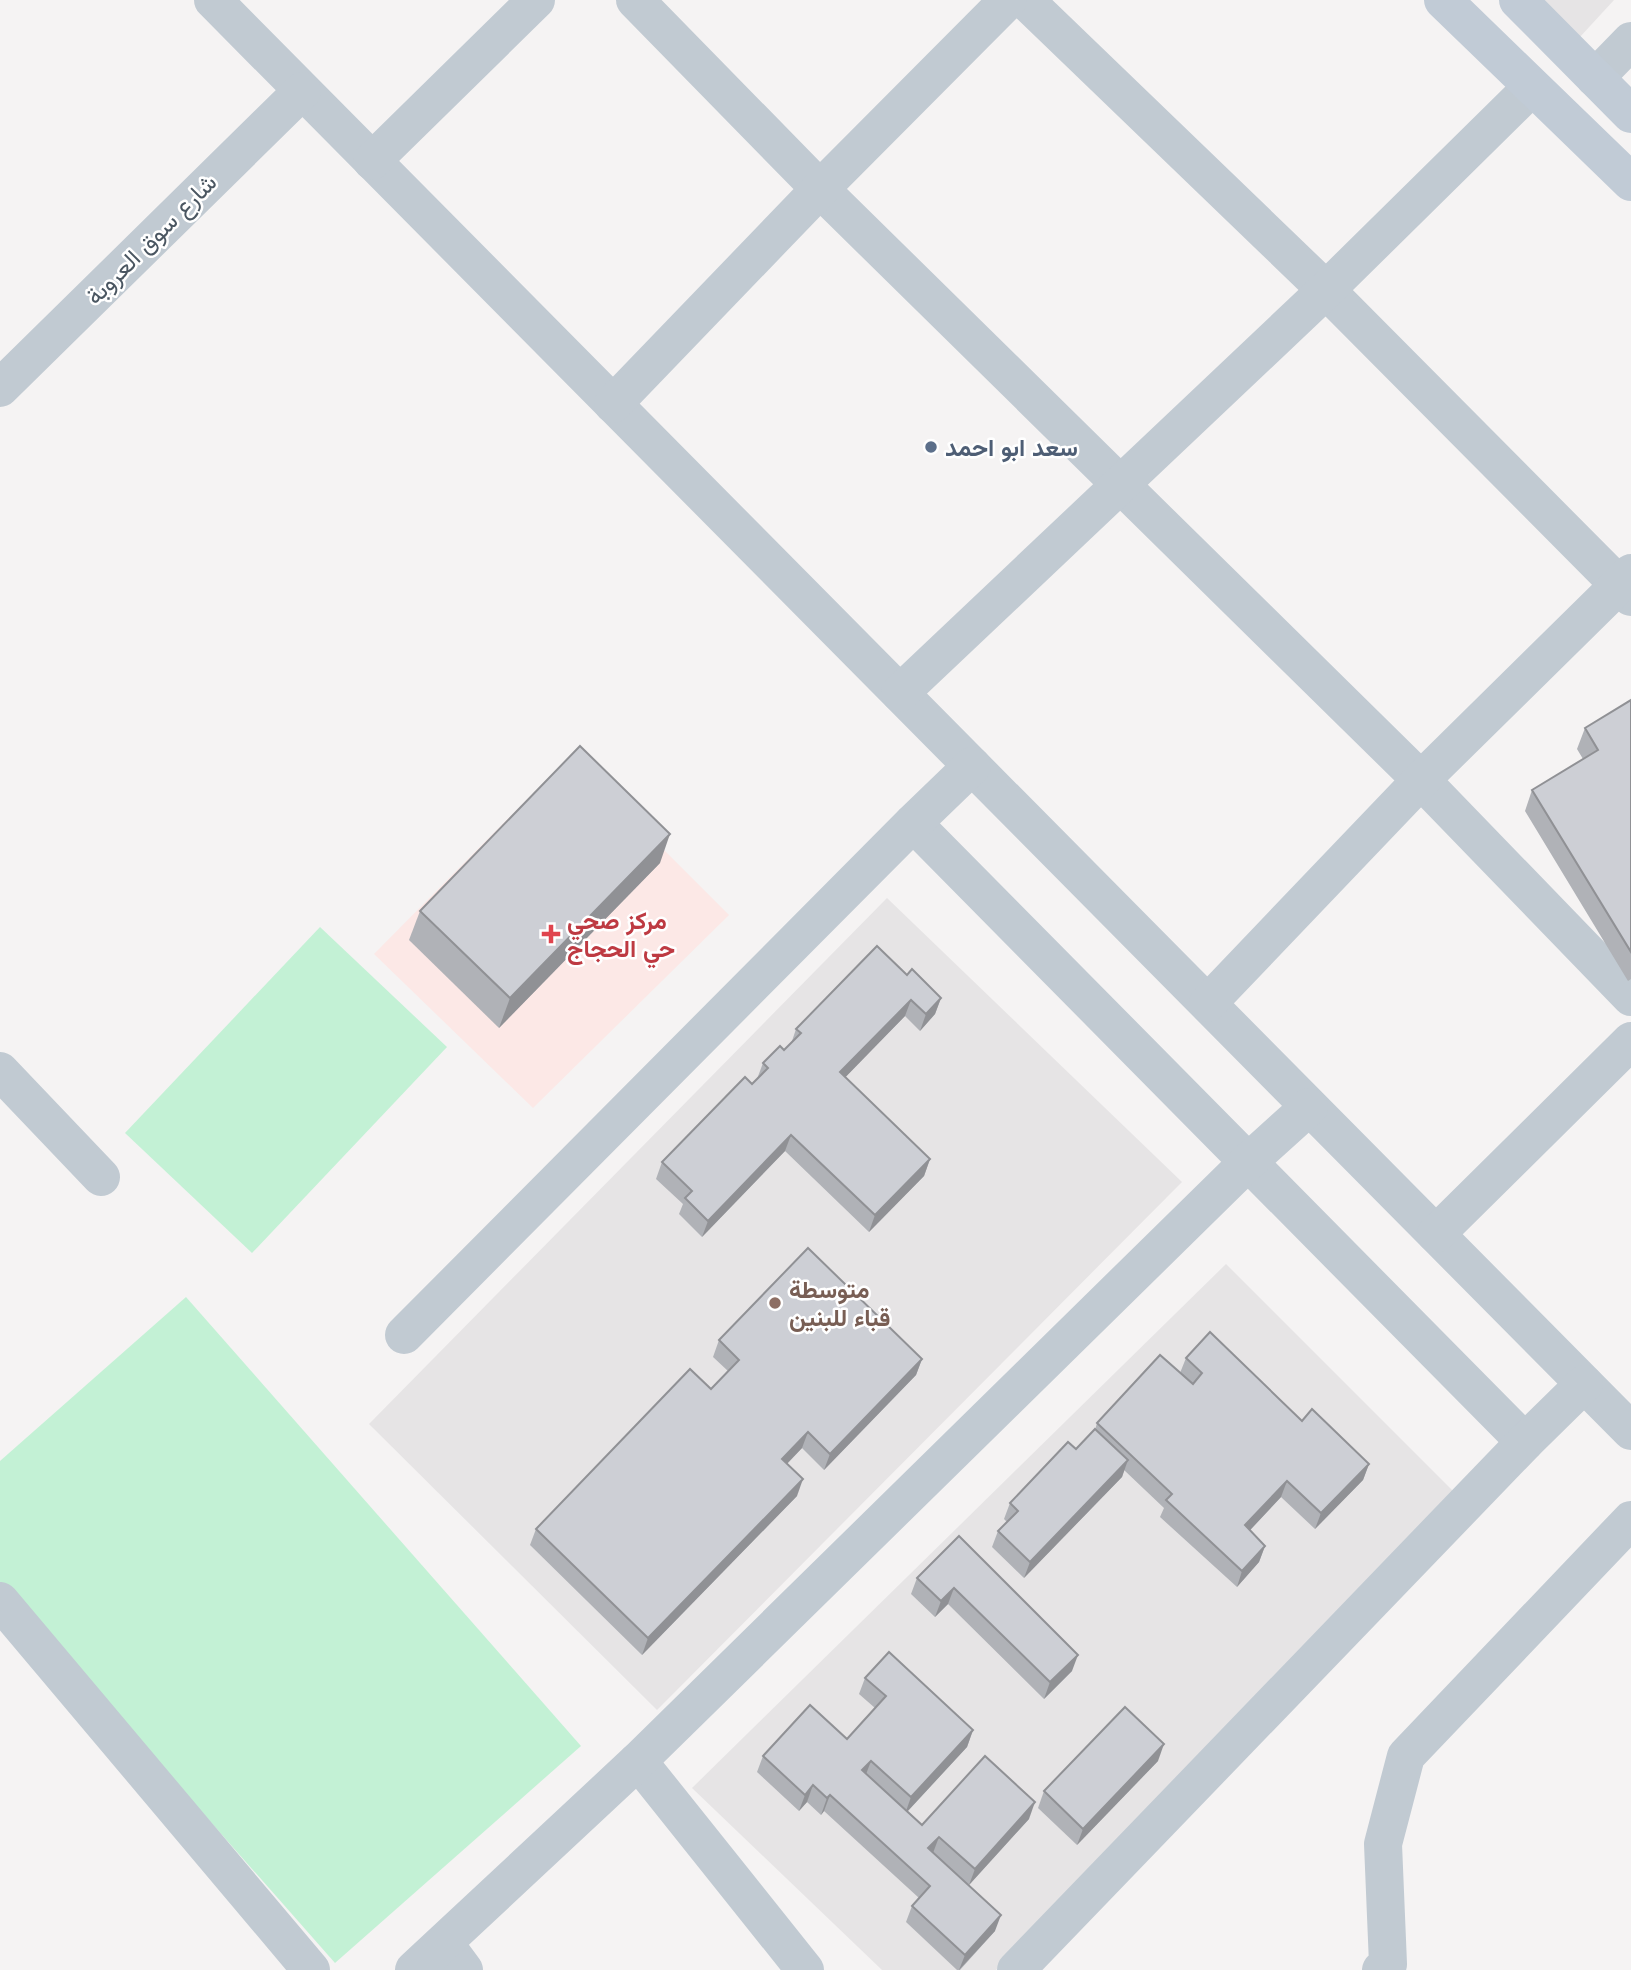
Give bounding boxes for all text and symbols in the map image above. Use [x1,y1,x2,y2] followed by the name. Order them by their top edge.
[80,168,224,312] street label: شارع سوق العروبة
[945,434,1078,463] place label: سعد ابو احمد
[923,439,939,455] marker: سعد ابو احمد
[567,907,675,969] place label: مركز صحي حي الحجاج
[541,924,561,944] marker: مركز صحي حي الحجاج
[789,1276,891,1332] place label: متوسطة قباء للبنين
[767,1295,783,1311] marker: متوسطة قباء للبنين

